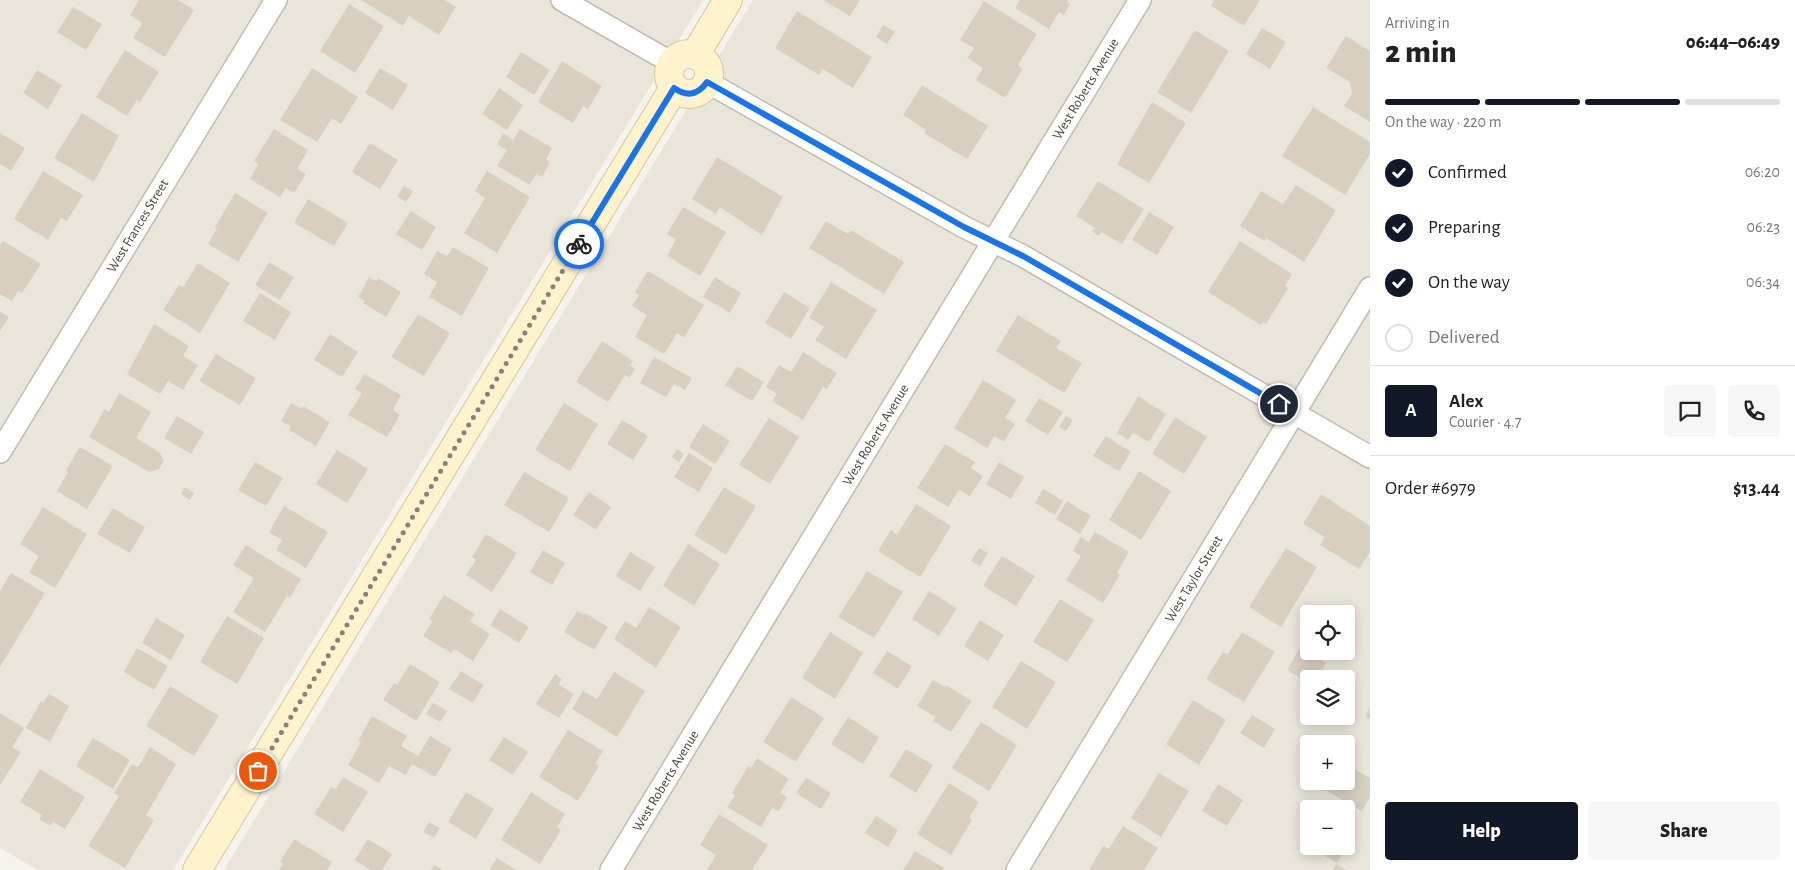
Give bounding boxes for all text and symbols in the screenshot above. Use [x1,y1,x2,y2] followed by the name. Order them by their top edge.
[1385,15,1450,31] text: Arriving in
[1686,33,1780,52] text: 06:44–06:49
[1050,36,1122,142] street label: West Roberts Avenue
[1385,36,1457,68] text: 2 min
[1385,114,1501,130] text: On the way · 220 m
[1385,159,1413,187] icon: check
[1428,163,1507,182] text: Confirmed
[1745,164,1780,180] text: 06:20
[105,176,172,275] street label: West Frances Street
[1385,214,1413,242] icon: check
[1428,218,1501,237] text: Preparing
[554,219,604,269] courier
[1746,219,1780,235] text: 06:23
[565,230,593,258] icon: bike
[1385,269,1413,297] icon: check
[1428,273,1510,292] text: On the way
[1746,274,1780,290] text: 06:34
[1428,328,1500,347] text: Delivered
[840,382,912,488] street label: West Roberts Avenue
[1258,383,1300,425] pin
[1664,385,1716,437] button: chat
[1728,385,1780,437] button: phone
[1265,390,1293,418] icon: home
[1449,392,1483,411] text: Alex
[1405,401,1417,420] text: A
[1449,414,1521,430] text: Courier · 4.7
[1385,479,1476,498] text: Order #6979
[1733,479,1780,498] text: $13.44
[1163,533,1226,625] street label: West Taylor Street
[1300,605,1355,855] map controls
[1300,605,1355,660] button: locate
[1300,670,1355,725] button: layers
[630,728,702,834] street label: West Roberts Avenue
[1300,735,1355,790] button: +
[237,750,279,792] pin
[244,757,272,785] icon: bag
[1300,800,1355,855] button: −
[1385,802,1578,860] button: Help
[1588,802,1780,860] button: Share

